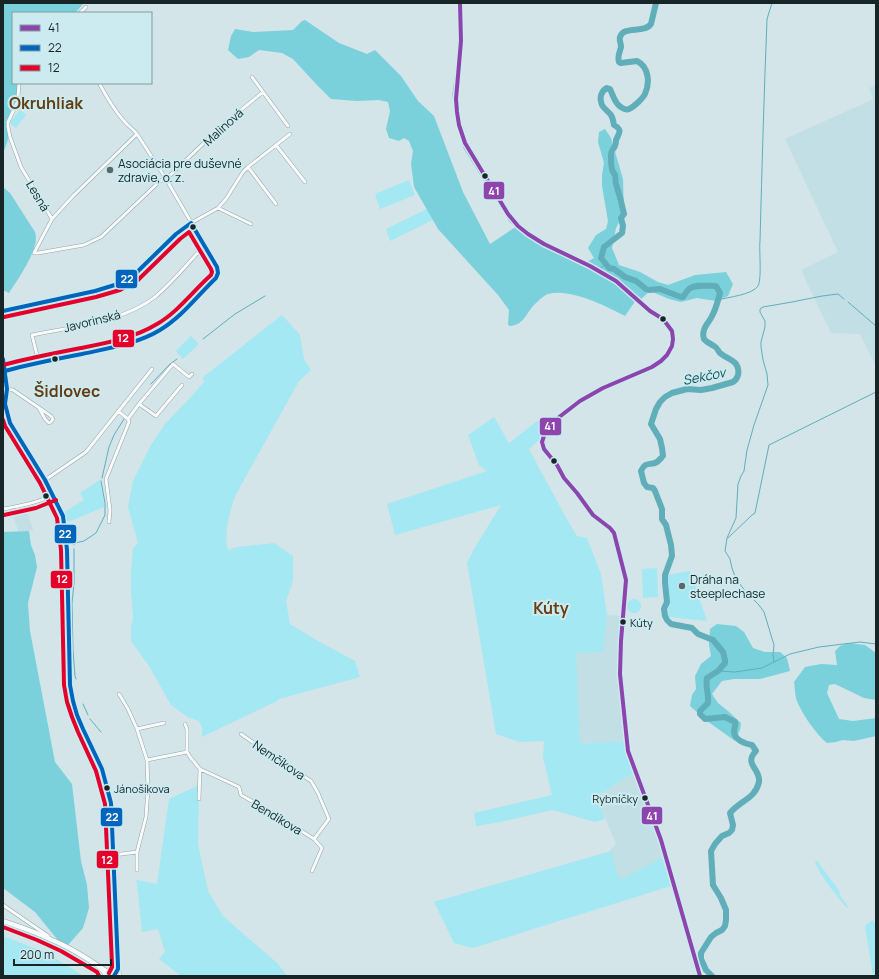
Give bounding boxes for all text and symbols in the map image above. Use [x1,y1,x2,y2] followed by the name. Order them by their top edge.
[12,12,152,84] legend
[48,19,60,36] text: 41
[48,39,62,56] text: 22
[48,59,60,76] text: 12
[9,92,83,114] district label: Okruhliak
[199,104,247,150] street label: Malinová
[118,155,242,186] place label: Asociácia pre duševné zdravie, o. z.
[105,165,115,175] marker: Asociácia pre duševné zdravie, o. z.
[480,171,490,181] unlabelled marker
[22,177,54,215] street label: Lesná
[483,181,505,200] line badge: 41
[488,183,500,198] text: 41
[188,222,198,232] unlabelled marker
[115,269,138,289] line badge: 22
[120,271,134,286] text: 22
[62,306,122,336] street label: Javorinská
[658,314,668,324] unlabelled marker
[112,329,135,348] line badge: 12
[117,330,129,345] text: 12
[50,354,60,364] unlabelled marker
[681,363,729,389] water label: Sekčov
[34,380,100,402] district label: Šidlovec
[539,417,562,436] line badge: 41
[544,418,556,433] text: 41
[549,456,559,466] unlabelled marker
[41,491,51,501] unlabelled marker
[54,524,77,544] line badge: 22
[58,526,72,541] text: 22
[50,570,73,589] line badge: 12
[56,571,68,586] text: 12
[690,571,765,602] place label: Dráha na steeplechase
[677,581,687,591] marker: Dráha na steeplechase
[533,597,569,619] district label: Kúty
[630,615,653,630] place label: Kúty
[618,617,628,627] marker: Kúty
[250,736,308,784] street label: Nemčíkova
[114,781,170,796] place label: Jánošíkova
[102,783,112,793] marker: Jánošíkova
[592,791,638,806] place label: Rybníčky
[640,793,650,803] marker: Rybníčky
[248,795,306,839] street label: Bendíkova
[641,806,663,825] line badge: 41
[100,807,123,827] line badge: 22
[646,808,658,823] text: 41
[105,809,119,824] text: 22
[96,850,119,869] line badge: 12
[101,852,113,867] text: 12
[14,941,111,967] scale bar
[20,946,54,963] text: 200 m

